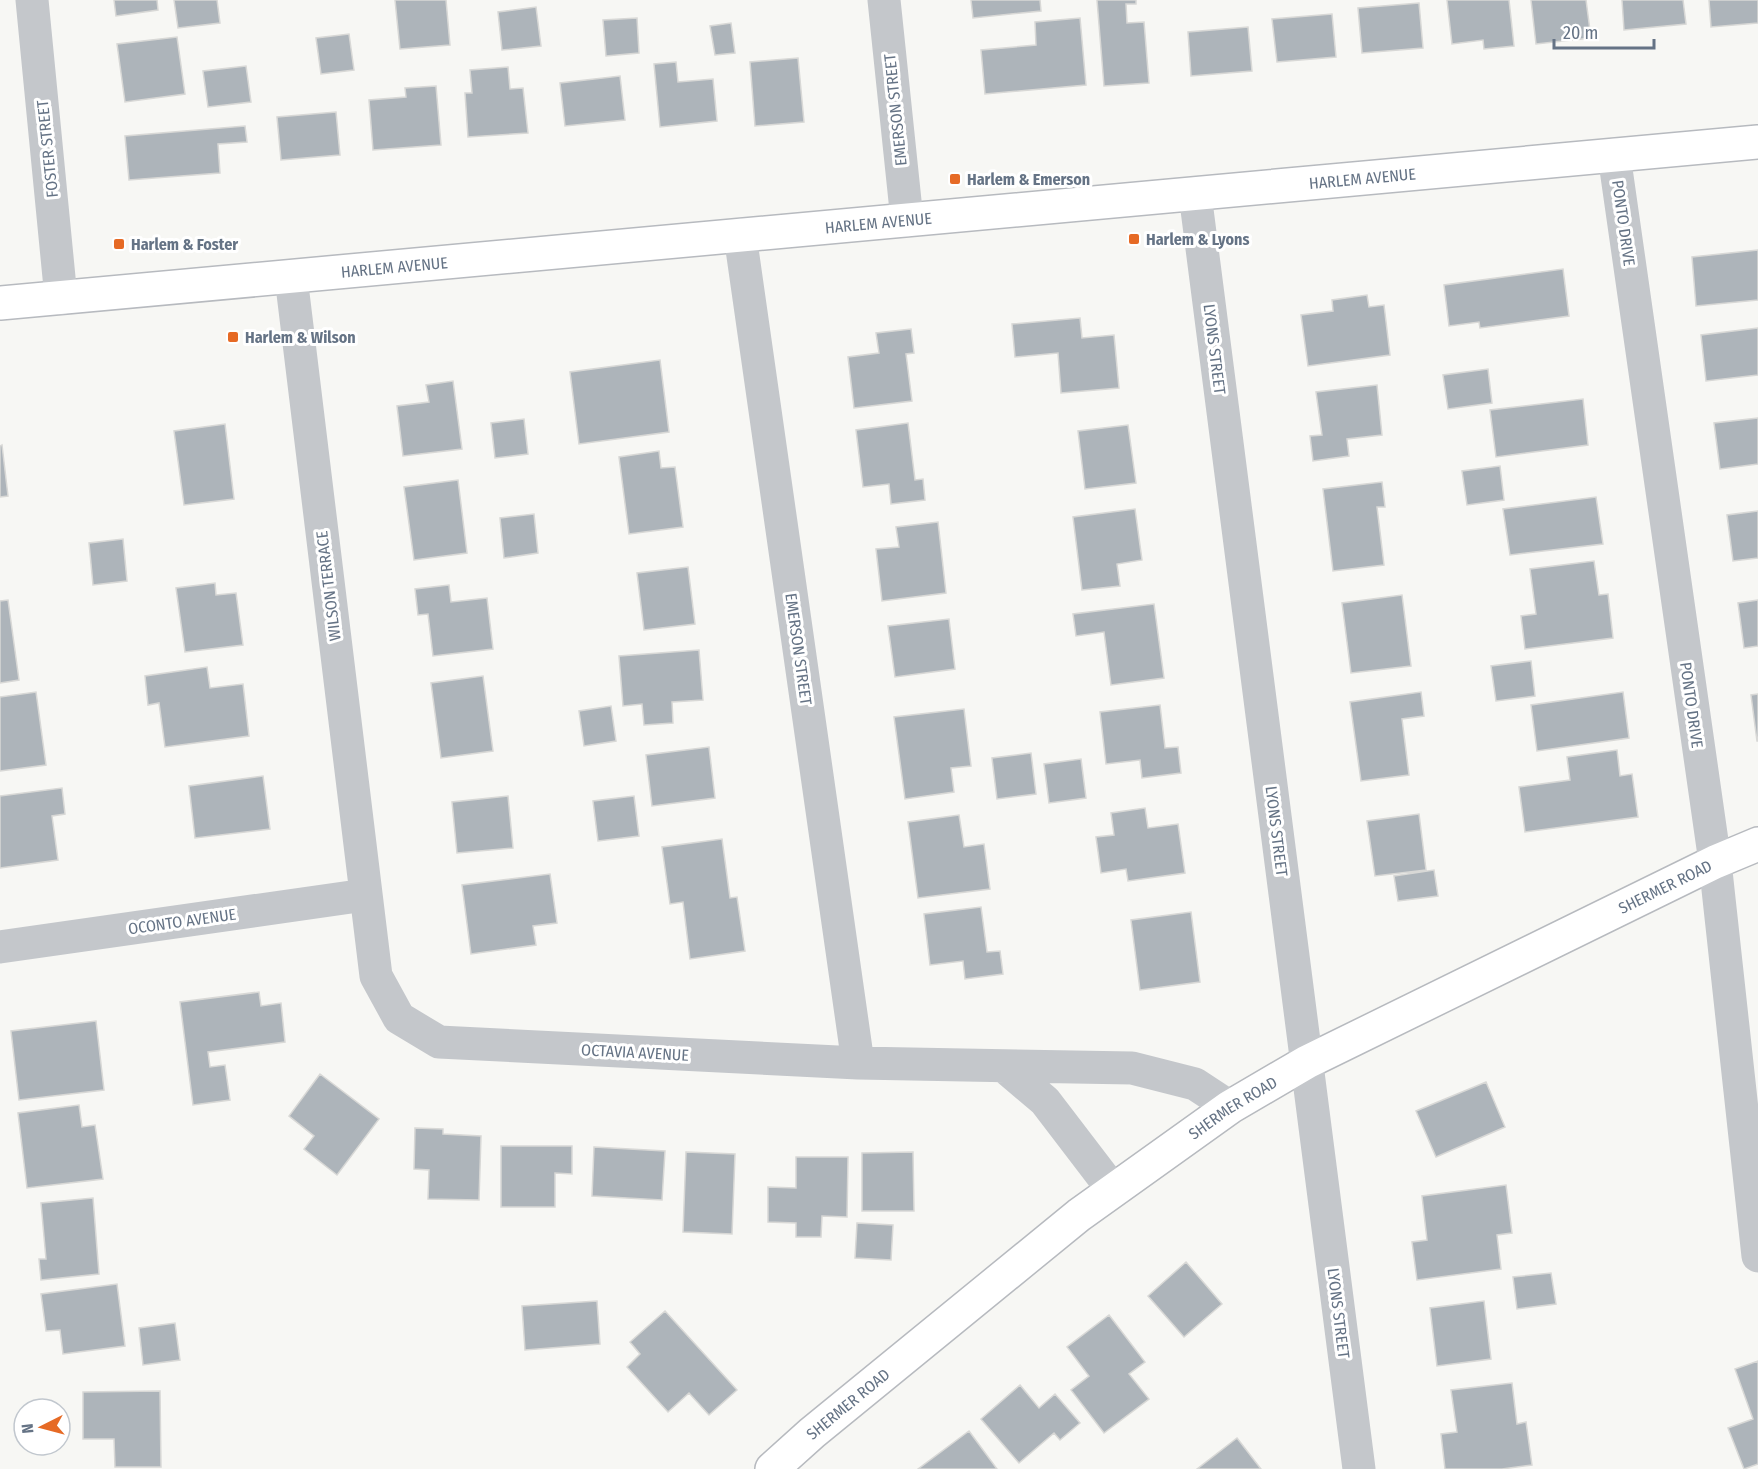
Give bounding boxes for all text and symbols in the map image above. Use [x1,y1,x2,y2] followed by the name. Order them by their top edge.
[1554,12,1654,50] scale bar
[1563,22,1598,44] text: 20 m
[880,52,911,167] street label: EMERSON STREET
[33,99,62,199] street label: FOSTER STREET
[1308,164,1417,193] street label: HARLEM AVENUE
[967,170,1090,189] place label: Harlem & Emerson
[948,172,962,186] marker: Harlem & Emerson
[1608,179,1639,267] street label: PONTO DRIVE
[824,209,933,237] street label: HARLEM AVENUE
[1146,230,1250,249] place label: Harlem & Lyons
[1127,232,1141,246] marker: Harlem & Lyons
[131,235,238,254] place label: Harlem & Foster
[112,237,126,251] marker: Harlem & Foster
[340,253,449,282] street label: HARLEM AVENUE
[1200,303,1230,396] street label: LYONS STREET
[245,328,356,347] place label: Harlem & Wilson
[226,330,240,344] marker: Harlem & Wilson
[312,530,345,642] street label: WILSON TERRACE
[781,592,816,707] street label: EMERSON STREET
[1676,661,1707,749] street label: PONTO DRIVE
[1262,785,1292,878] street label: LYONS STREET
[1615,856,1715,918] street label: SHERMER ROAD
[127,905,237,938] street label: OCONTO AVENUE
[581,1040,689,1065] street label: OCTAVIA AVENUE
[1185,1073,1280,1144] street label: SHERMER ROAD
[1324,1267,1354,1360] street label: LYONS STREET
[803,1365,893,1443] street label: SHERMER ROAD
[12,1397,72,1457] north arrow
[18,1423,38,1434] text: N

